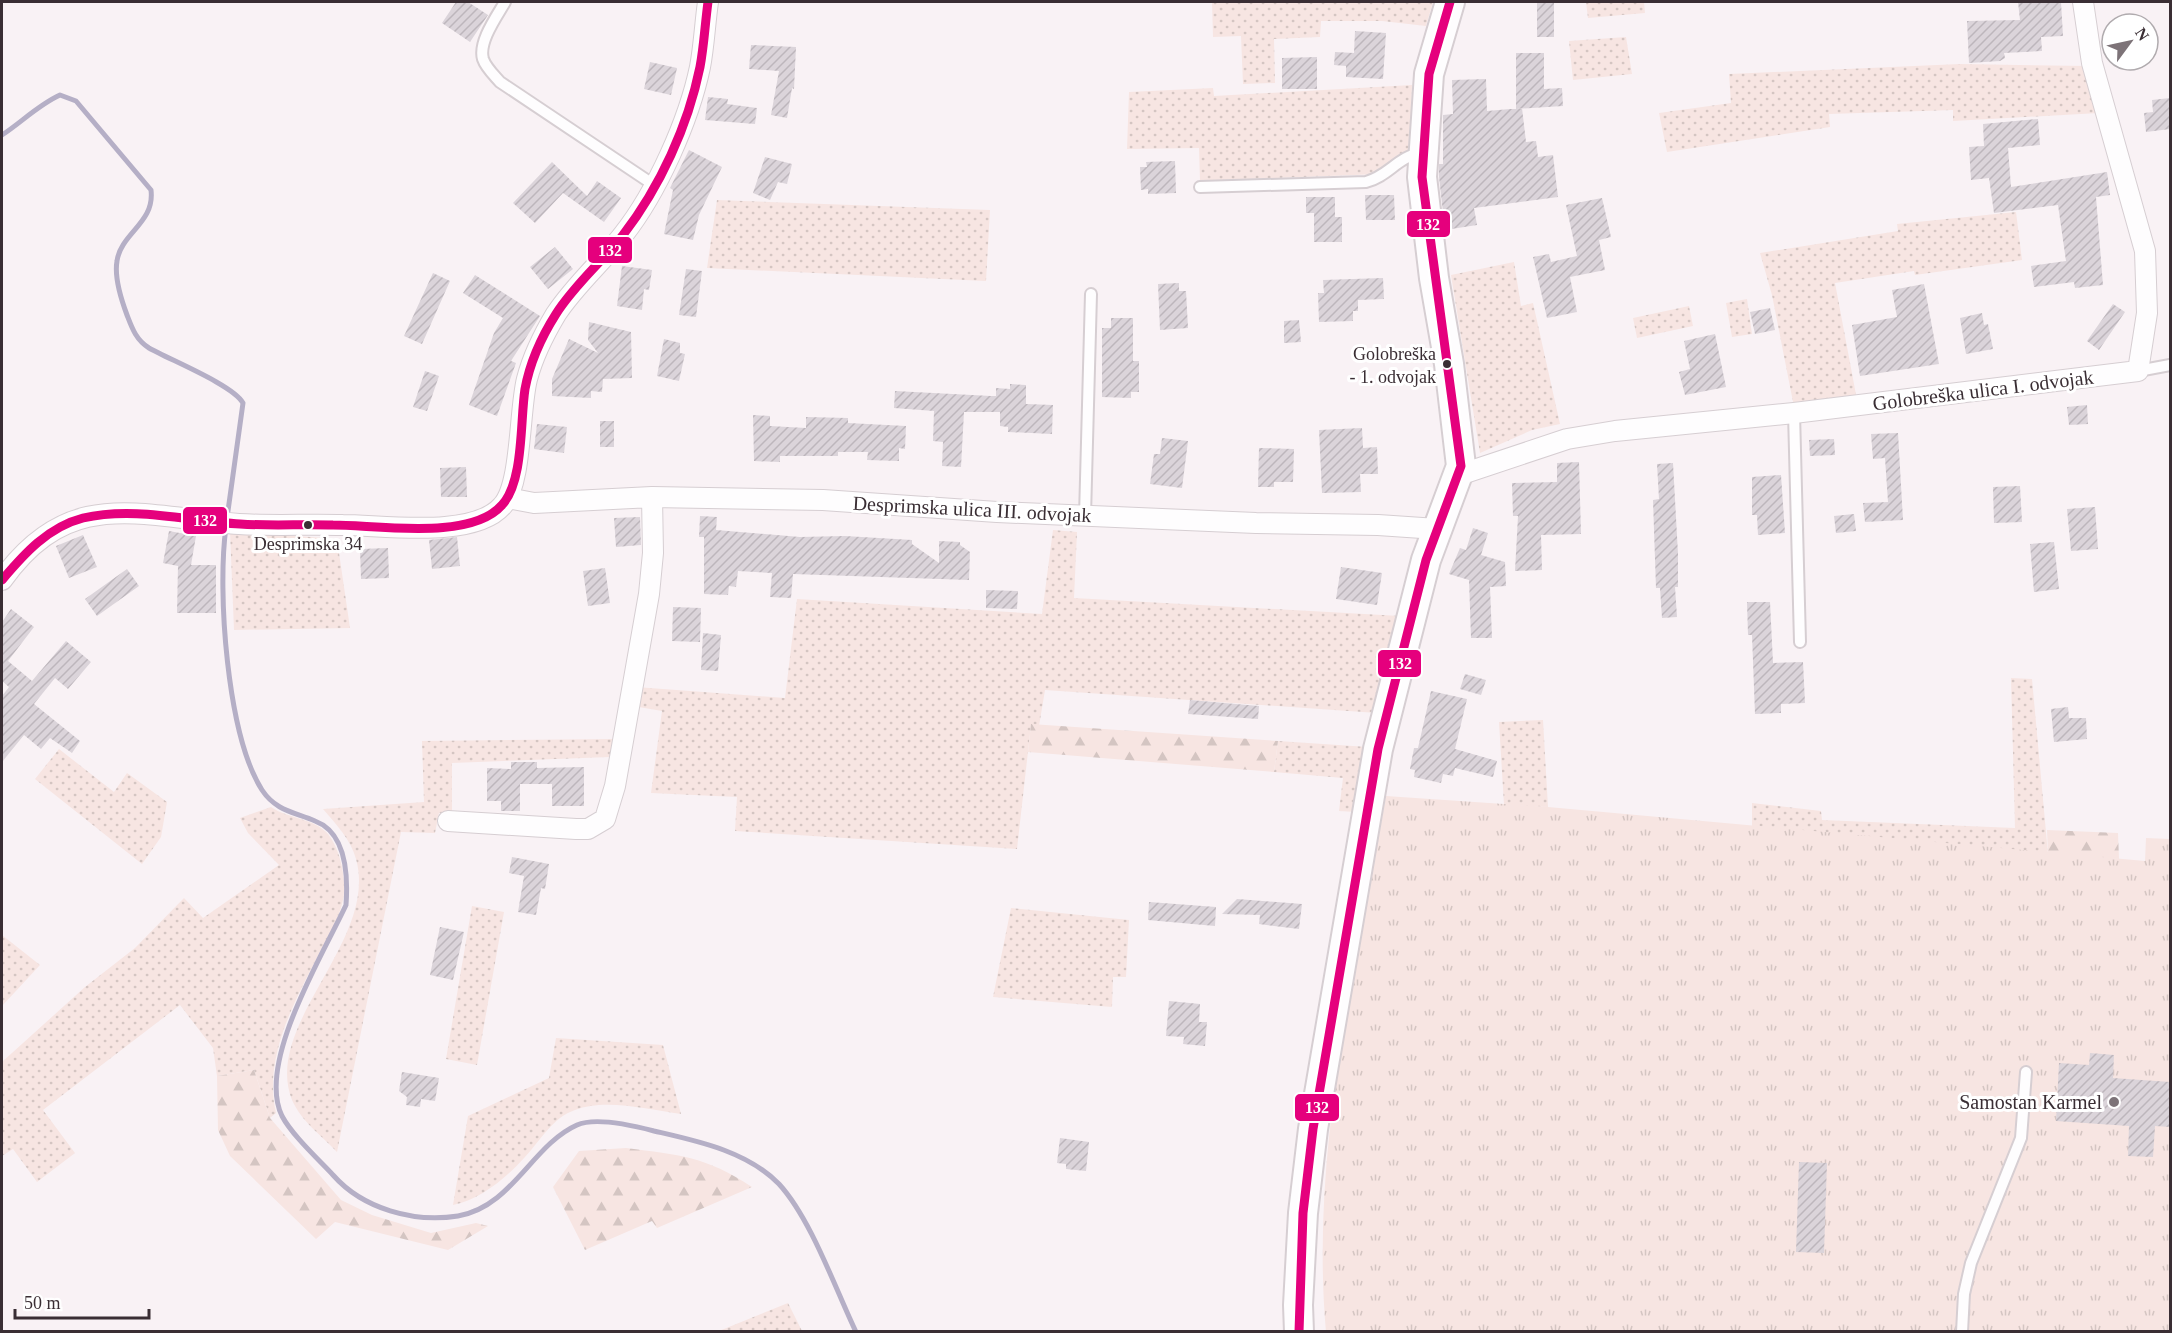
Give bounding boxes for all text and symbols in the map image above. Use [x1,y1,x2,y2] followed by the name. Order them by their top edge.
[2100,12,2160,72] north arrow
[2132,25,2153,44] text: N
[1406,210,1451,238] line badge: 132
[1416,216,1440,233] text: 132
[587,236,633,264] line badge: 132
[598,242,622,259] text: 132
[1350,344,1436,387] place label: Golobreška - 1. odvojak
[1441,358,1453,370] marker: Golobreška - 1. odvojak
[1871,366,2095,415] street label: Golobreška ulica I. odvojak
[852,492,1092,527] street label: Desprimska ulica III. odvojak
[182,506,228,535] line badge: 132
[193,512,217,529] text: 132
[302,519,314,531] marker: Desprimska 34
[254,534,362,554] place label: Desprimska 34
[1377,649,1422,678] line badge: 132
[1388,655,1412,672] text: 132
[1959,1091,2102,1113] place label: Samostan Karmel
[1294,1093,1340,1122] line badge: 132
[2107,1095,2121,1109] marker: Samostan Karmel
[1305,1099,1329,1116] text: 132
[15,1282,148,1320] scale bar
[24,1293,61,1313] text: 50 m

